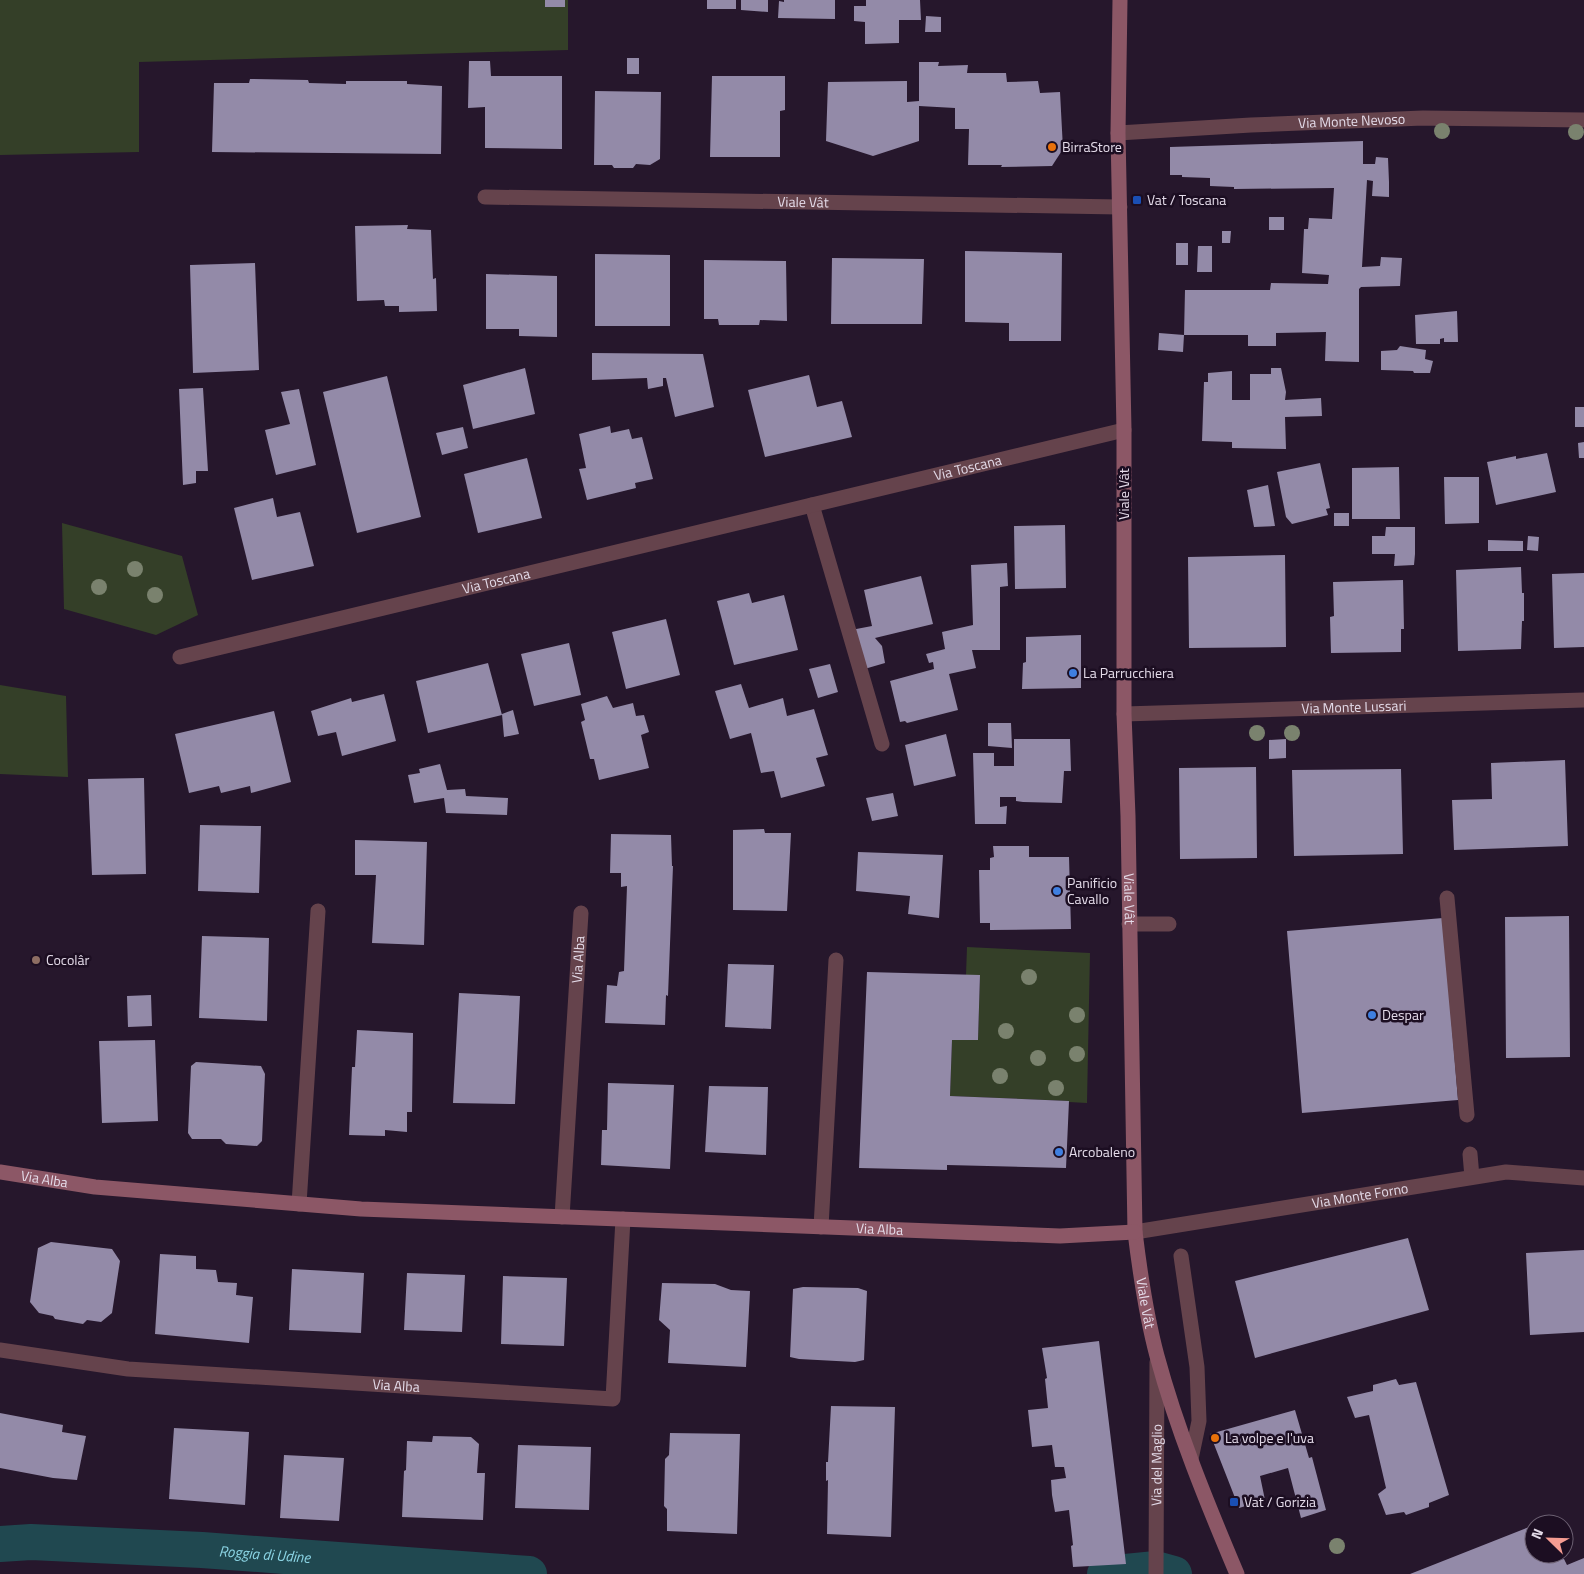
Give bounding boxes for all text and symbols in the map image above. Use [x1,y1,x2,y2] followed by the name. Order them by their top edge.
[1298,108,1406,133] street label: Via Monte Nevoso
[1062,136,1122,157] place label: BirraStore
[1046,141,1058,153] marker: BirraStore
[1147,189,1226,210] place label: Vat / Toscana
[777,191,829,212] street label: Viale Vât
[1131,194,1143,206] marker: Vat / Toscana
[931,449,1003,485] street label: Via Toscana
[1113,468,1134,520] street label: Viale Vât
[460,562,532,599] street label: Via Toscana
[1083,662,1174,683] place label: La Parrucchiera
[1067,667,1079,679] marker: La Parrucchiera
[1301,694,1407,719] street label: Via Monte Lussari
[1067,872,1117,909] place label: Panificio Cavallo
[1119,873,1141,925] street label: Viale Vât
[1051,885,1063,897] marker: Panificio Cavallo
[566,935,590,984] street label: Via Alba
[46,949,90,970] place label: Cocolâr
[30,954,42,966] marker: Cocolâr
[1382,1004,1424,1025] place label: Despar
[1366,1009,1378,1021] marker: Despar
[1069,1141,1135,1162] place label: Arcobaleno
[1053,1146,1065,1158] marker: Arcobaleno
[20,1164,70,1193] street label: Via Alba
[1310,1177,1410,1213] street label: Via Monte Forno
[855,1217,904,1240] street label: Via Alba
[1131,1276,1161,1330] street label: Viale Vât
[372,1373,420,1397] street label: Via Alba
[1145,1424,1167,1506] street label: Via del Maglio
[1225,1427,1314,1448] place label: La volpe e l'uva
[1209,1432,1221,1444] marker: La volpe e l'uva
[1244,1491,1316,1512] place label: Vat / Gorizia
[1228,1496,1240,1508] marker: Vat / Gorizia
[1524,1514,1574,1564] north arrow
[1525,1525,1548,1542] text: N
[218,1539,312,1569] water label: Roggia di Udine

